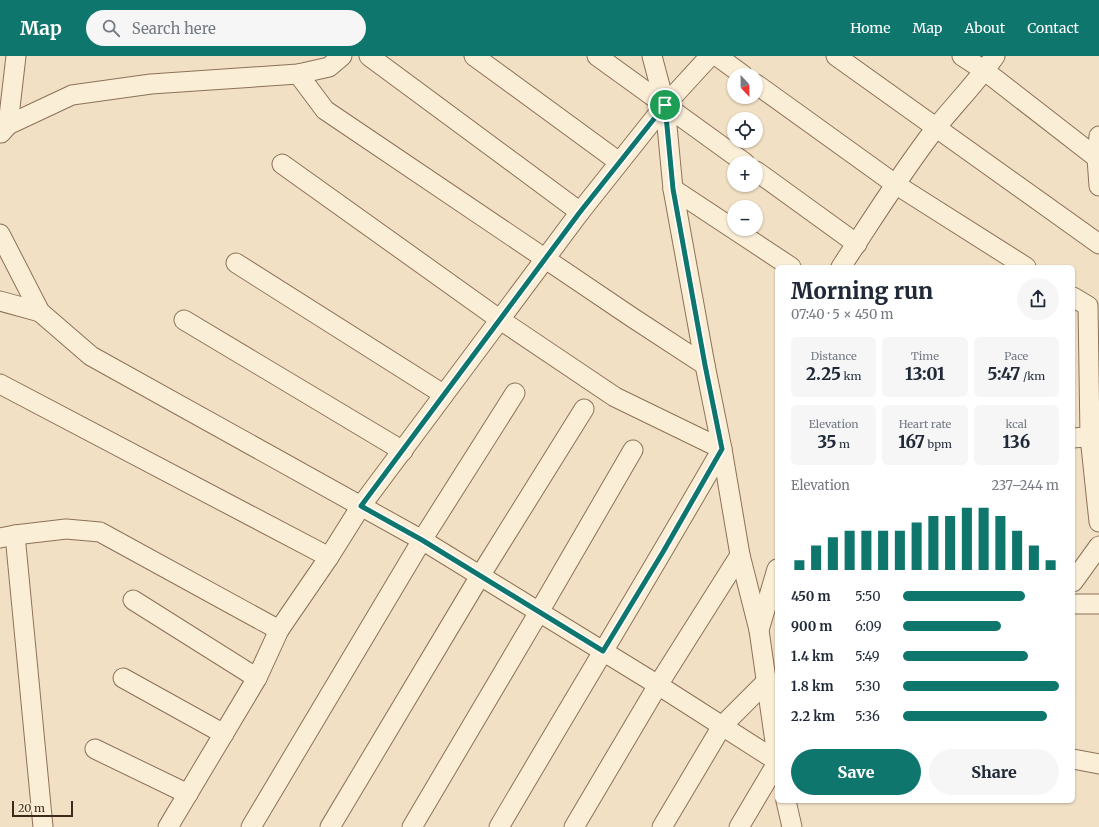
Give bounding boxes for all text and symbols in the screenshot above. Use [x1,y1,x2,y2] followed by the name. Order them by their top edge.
[86,10,366,46] search box
[20,16,62,40] text: Map
[100,17,122,39] icon: search
[132,19,216,38] text: Search here
[850,19,891,37] text: Home
[913,19,942,37] text: Map
[964,19,1005,37] text: About
[1027,19,1079,37] text: Contact
[727,68,763,104] north arrow
[727,68,763,236] map controls
[648,88,682,122] pin
[654,94,676,116] icon: arrive
[727,112,763,148] button: locate
[727,156,763,192] button: +
[727,200,763,236] button: −
[791,277,933,305] text: Morning run
[1017,278,1059,320] button: share
[791,306,893,323] text: 07:40 · 5 × 450 m
[811,349,857,363] text: Distance
[911,349,939,363] text: Time
[1004,349,1028,363] text: Pace
[806,363,841,385] text: 2.25
[905,363,945,385] text: 13:01
[988,363,1020,385] text: 5:47
[841,369,861,383] text: km
[1020,369,1045,383] text: /km
[809,417,859,431] text: Elevation
[899,417,951,431] text: Heart rate
[1006,417,1027,431] text: kcal
[817,431,836,453] text: 35
[898,431,925,453] text: 167
[1002,431,1030,453] text: 136
[836,437,850,451] text: m
[925,437,952,451] text: bpm
[791,477,850,494] text: Elevation
[991,477,1059,494] text: 237–244 m
[791,588,831,605] text: 450 m
[855,588,881,605] text: 5:50
[791,618,832,635] text: 900 m
[855,618,882,635] text: 6:09
[791,648,834,665] text: 1.4 km
[855,648,880,665] text: 5:49
[791,678,834,695] text: 1.8 km
[855,678,880,695] text: 5:30
[791,708,835,725] text: 2.2 km
[855,708,880,725] text: 5:36
[791,749,921,795] button: Save
[929,749,1059,795] button: Share
[12,799,73,818] scale bar
[18,801,45,815] text: 20 m

